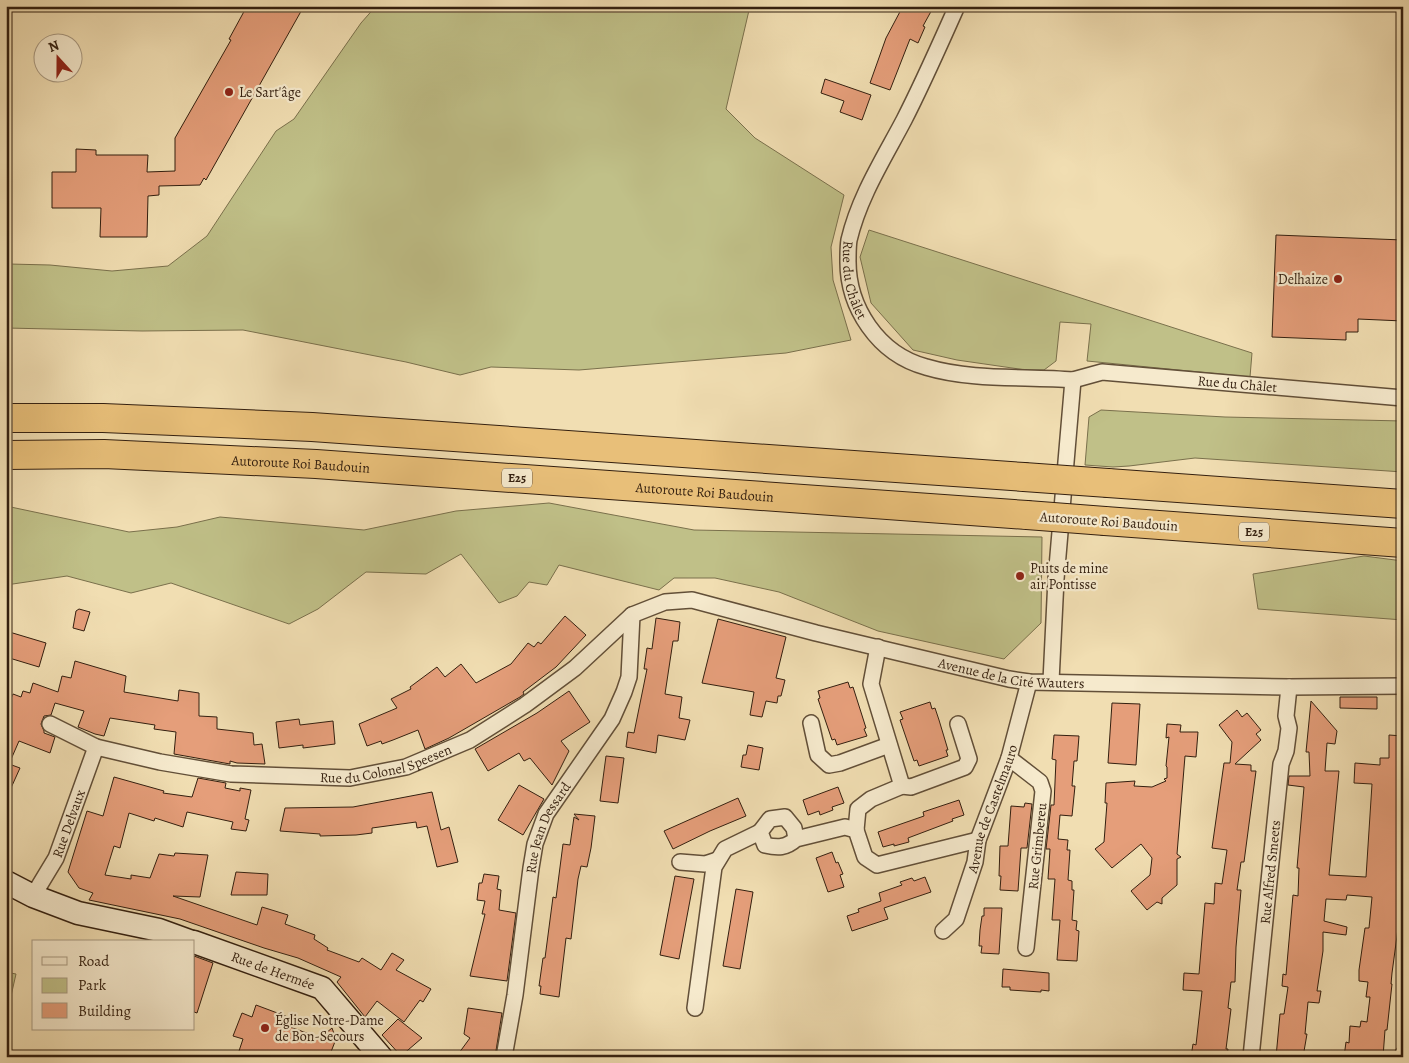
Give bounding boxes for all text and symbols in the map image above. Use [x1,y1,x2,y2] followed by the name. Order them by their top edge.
[32,32,82,82] north arrow
[45,36,62,57] text: N
[239,83,301,102] place label: Le Sart'âge
[223,86,235,98] marker: Le Sart'âge
[838,240,871,323] street label: Rue du Châlet
[1278,270,1328,289] place label: Delhaize
[1332,273,1344,285] marker: Delhaize
[1197,371,1278,397] street label: Rue du Châlet
[230,451,371,478] street label: Autoroute Roi Baudouin
[502,468,532,488] road number: E25
[634,478,775,507] street label: Autoroute Roi Baudouin
[1038,507,1179,536] street label: Autoroute Roi Baudouin
[1239,522,1269,542] road number: E25
[1030,559,1108,594] place label: Puits de mine air Pontisse
[1014,570,1026,582] marker: Puits de mine air Pontisse
[935,653,1085,693] street label: Avenue de la Cité Wauters
[320,740,455,788] street label: Rue du Colonel Speesen
[963,743,1022,877] street label: Avenue de Castelmauro
[521,778,576,875] street label: Rue Jean Dessard
[48,787,90,860] street label: Rue Delvaux
[1023,801,1052,890] street label: Rue Grimbereu
[1256,819,1285,925] street label: Rue Alfred Smeets
[32,940,195,1030] legend
[228,947,317,995] street label: Rue de Hermée
[78,951,110,971] text: Road
[78,975,107,995] text: Park
[78,1001,131,1021] text: Building
[275,1011,384,1046] place label: Église Notre-Dame de Bon-Secours
[259,1022,271,1034] marker: Église Notre-Dame de Bon-Secours

